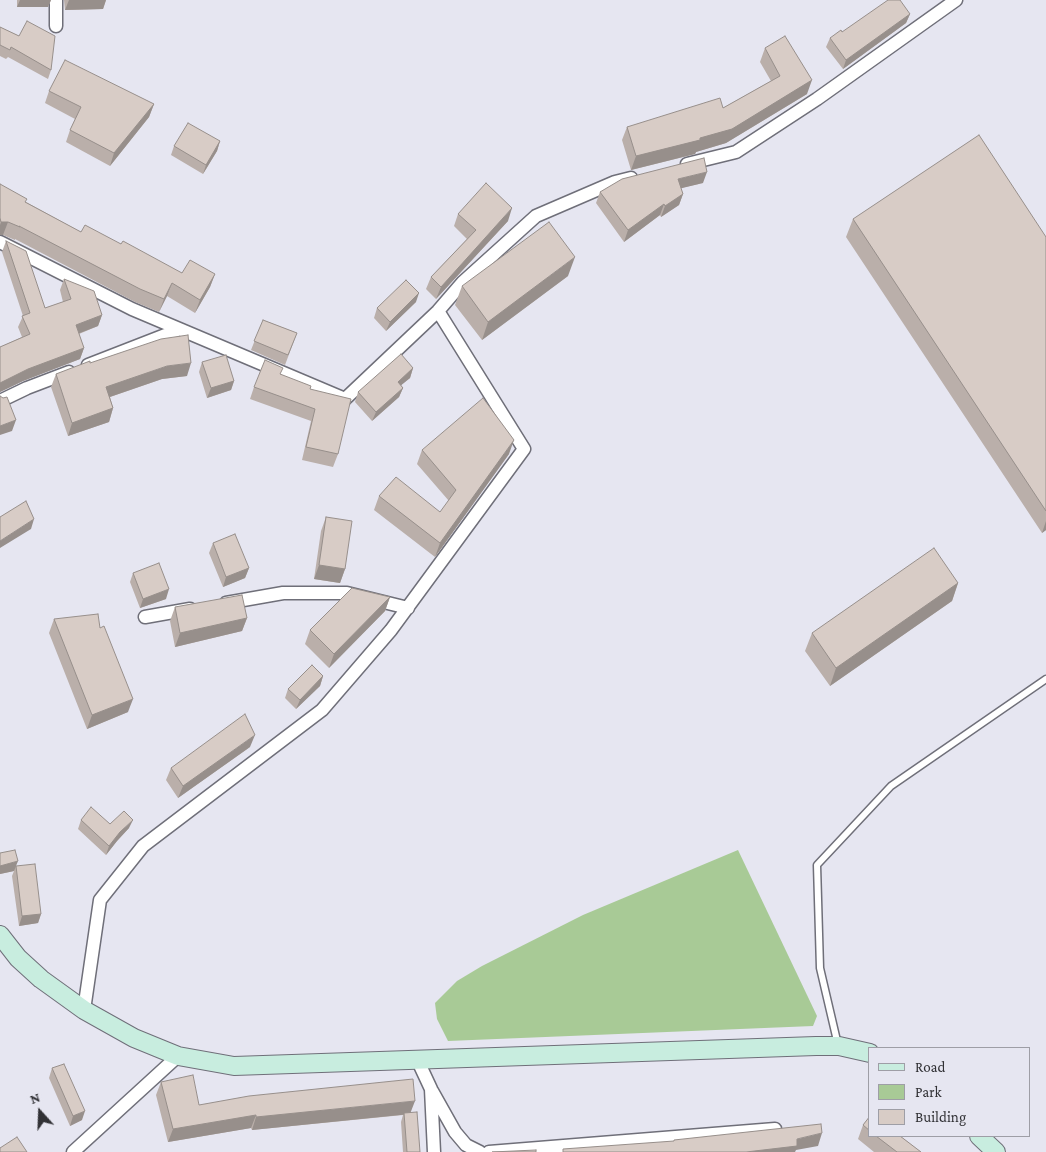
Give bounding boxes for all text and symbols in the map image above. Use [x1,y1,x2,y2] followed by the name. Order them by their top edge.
[868,1047,1031,1137] legend
[915,1059,945,1075] text: Road
[915,1084,942,1100] text: Park
[15,1087,65,1137] north arrow
[28,1089,42,1107] text: N
[915,1109,966,1125] text: Building

